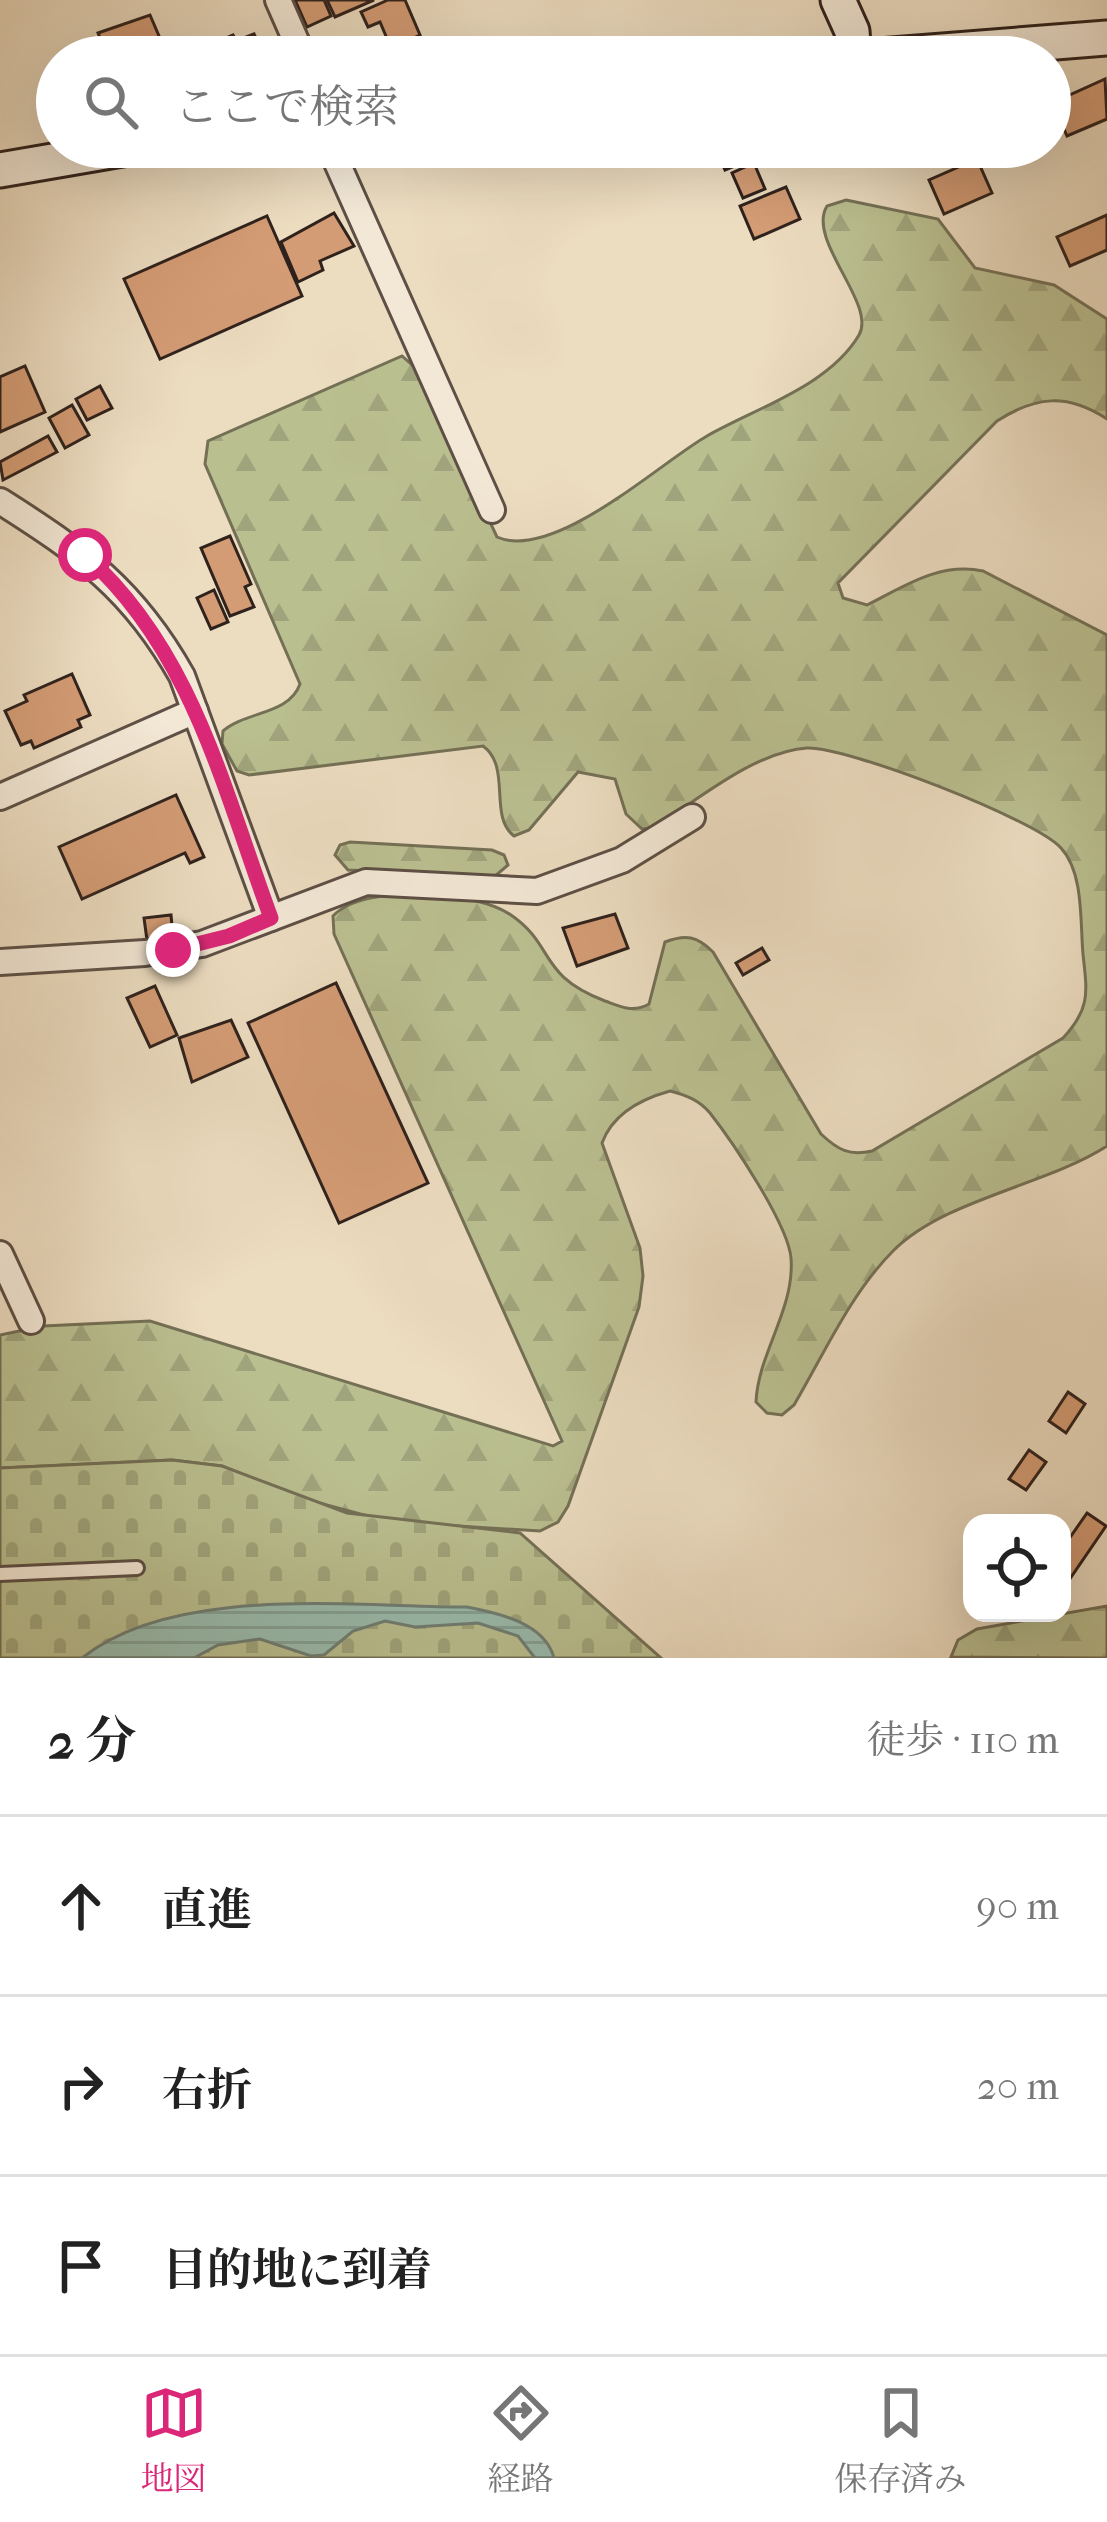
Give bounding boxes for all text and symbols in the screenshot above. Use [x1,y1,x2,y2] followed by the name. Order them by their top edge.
[36,36,1071,168] search box
[78,69,144,135] icon: search
[174,81,399,134] text: ここで検索
[58,528,112,582] route start
[146,923,200,977] route end
[963,1514,1071,1622] map controls
[963,1514,1071,1622] button: locate
[48,1711,136,1771] text: 2 分
[866,1717,1059,1763] text: 徒歩 · 110 m
[48,1873,114,1939] icon: ahead
[976,1883,1059,1929] text: 90 m
[162,1884,252,1937] text: 直進
[48,2053,114,2119] icon: right
[977,2063,1059,2109] text: 20 m
[162,2064,252,2117] text: 右折
[48,2233,114,2299] icon: arrive
[162,2244,432,2297] text: 目的地に到着
[141,2380,207,2499] tab: 地図
[488,2380,554,2499] tab: 経路
[835,2380,967,2499] tab: 保存済み

